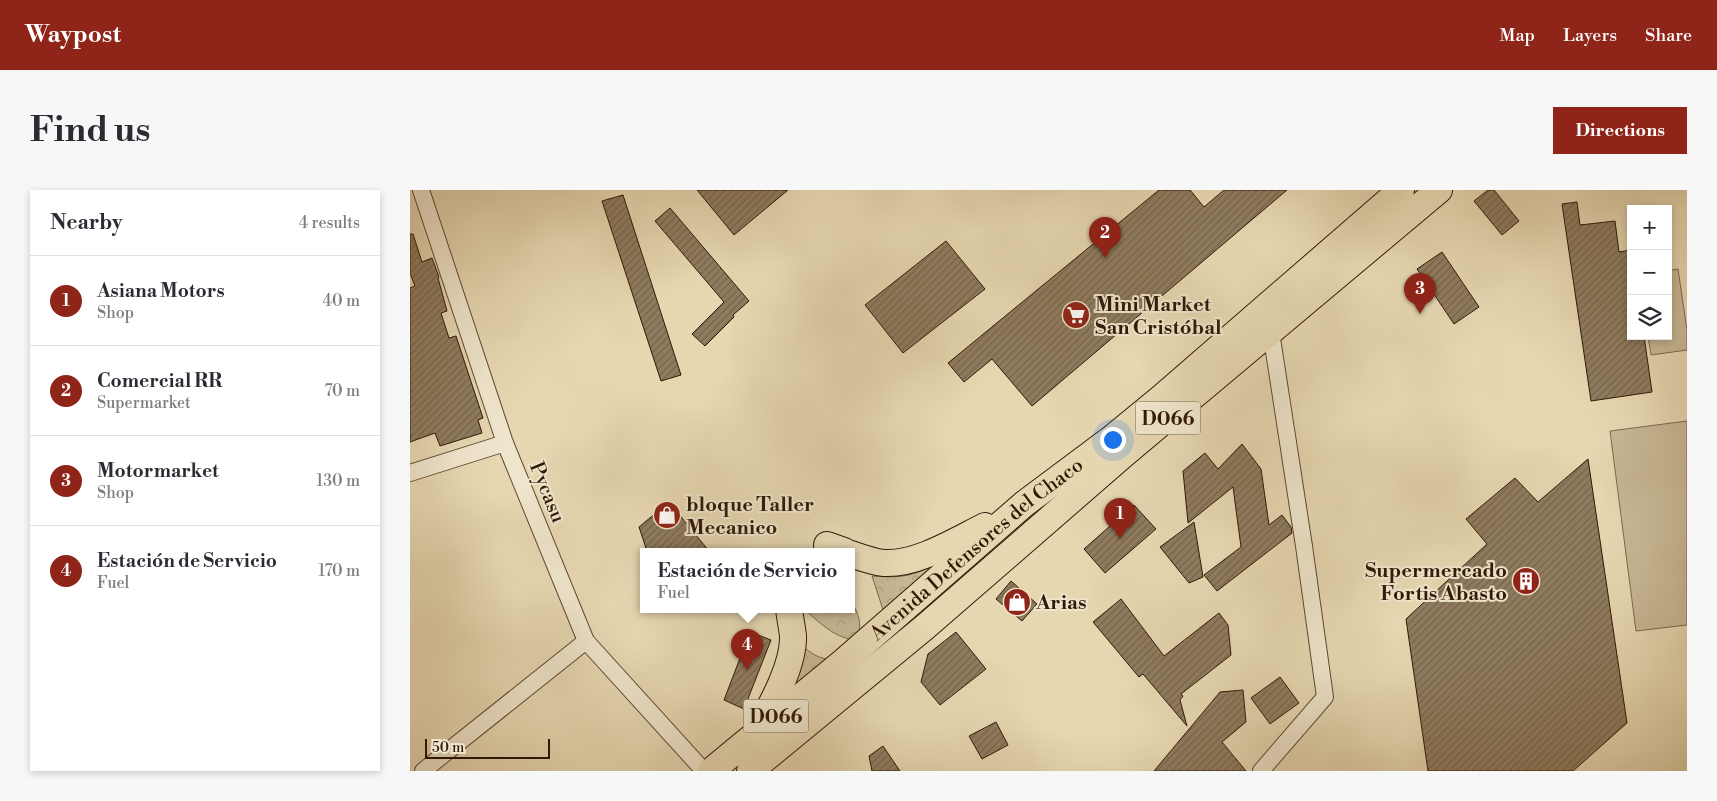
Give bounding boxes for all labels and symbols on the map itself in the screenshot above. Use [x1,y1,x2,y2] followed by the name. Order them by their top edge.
[1089,217,1121,258] pin: 2
[1404,273,1436,314] pin: 3
[1095,293,1222,341] place label: Mini Market San Cristóbal
[1061,300,1091,330] supermarket icon: Mini Market San Cristóbal
[1136,402,1200,434] road number: D066
[1100,427,1126,453] your location
[864,453,1089,647] street label: Avenida Defensores del Chaco
[523,458,570,527] street label: Pycasu
[686,493,814,541] place label: bloque Taller Mecanico
[1104,498,1136,539] pin: 1
[652,500,682,530] shop icon: bloque Taller Mecanico
[1365,559,1507,607] place label: Supermercado Fortis Abasto
[1511,566,1541,596] building icon: Supermercado Fortis Abasto
[1002,587,1032,617] shop icon: Arias
[1035,591,1087,616] place label: Arias
[731,629,763,670] pin: 4
[744,700,808,732] road number: D066
[425,736,550,759] scale bar

